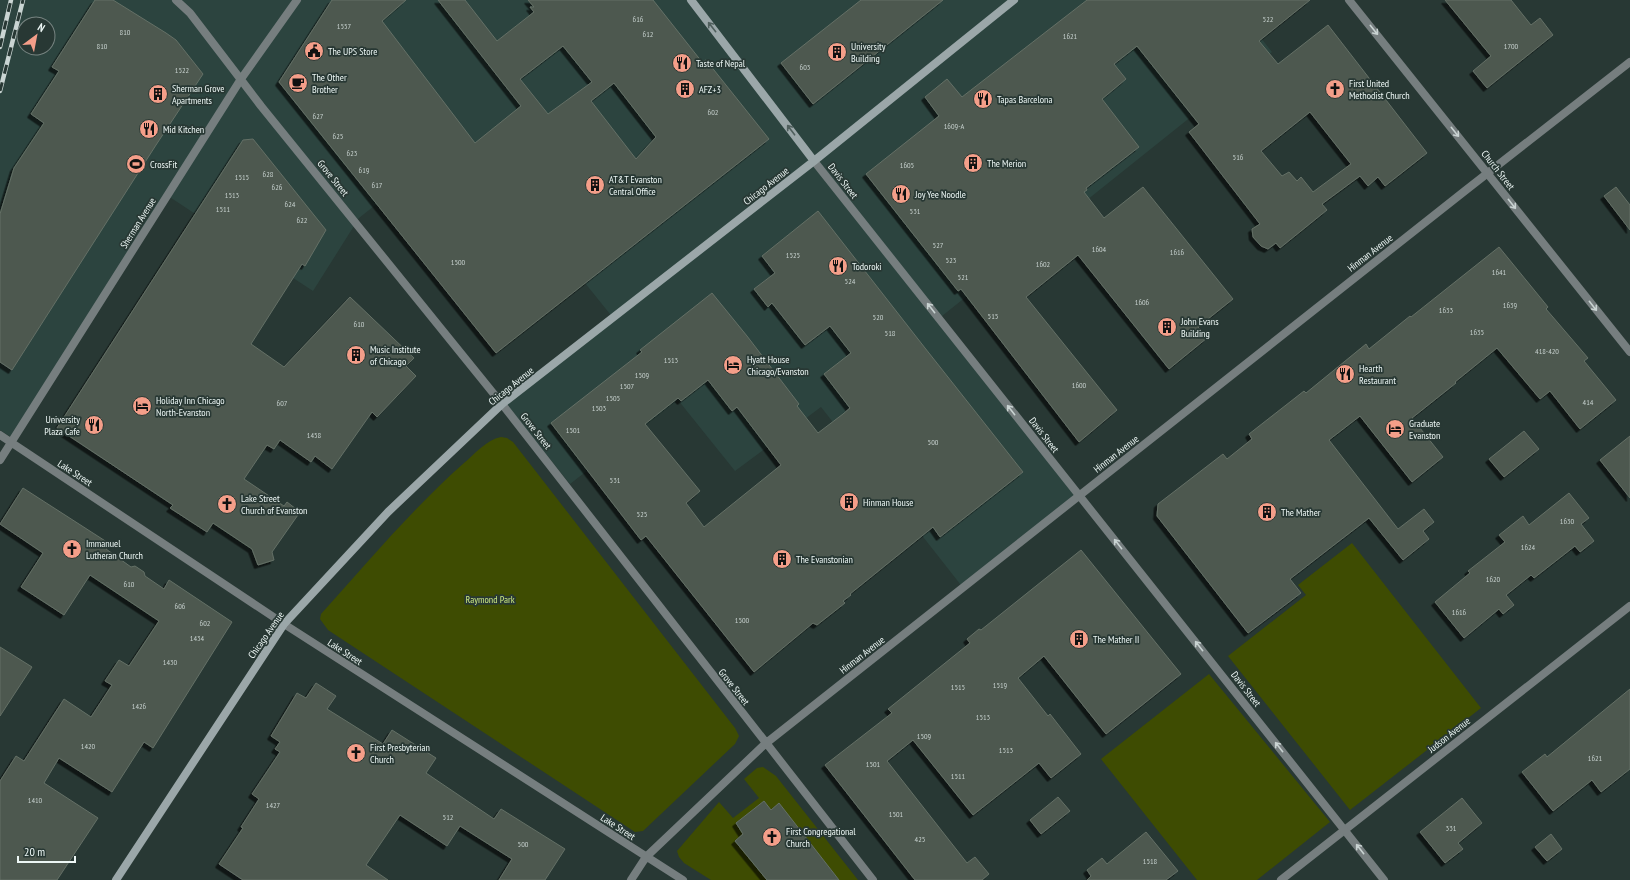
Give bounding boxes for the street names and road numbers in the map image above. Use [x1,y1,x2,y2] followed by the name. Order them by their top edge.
[1478,148,1518,193] street label: Church Street
[315,157,352,199] street label: Grove Street
[825,161,861,202] street label: Davis Street
[741,164,791,208] street label: Chicago Avenue
[117,195,159,251] street label: Sherman Avenue
[1345,231,1395,275] street label: Hinman Avenue
[486,364,536,408] street label: Chicago Avenue
[518,410,554,452] street label: Grove Street
[1026,415,1062,456] street label: Davis Street
[1091,432,1141,476] street label: Hinman Avenue
[55,457,95,489] street label: Lake Street
[245,609,287,661] street label: Chicago Avenue
[837,633,887,677] street label: Hinman Avenue
[325,636,365,668] street label: Lake Street
[716,666,752,708] street label: Grove Street
[1228,669,1264,710] street label: Davis Street
[1424,714,1473,756] street label: Judson Avenue
[598,811,638,843] street label: Lake Street

